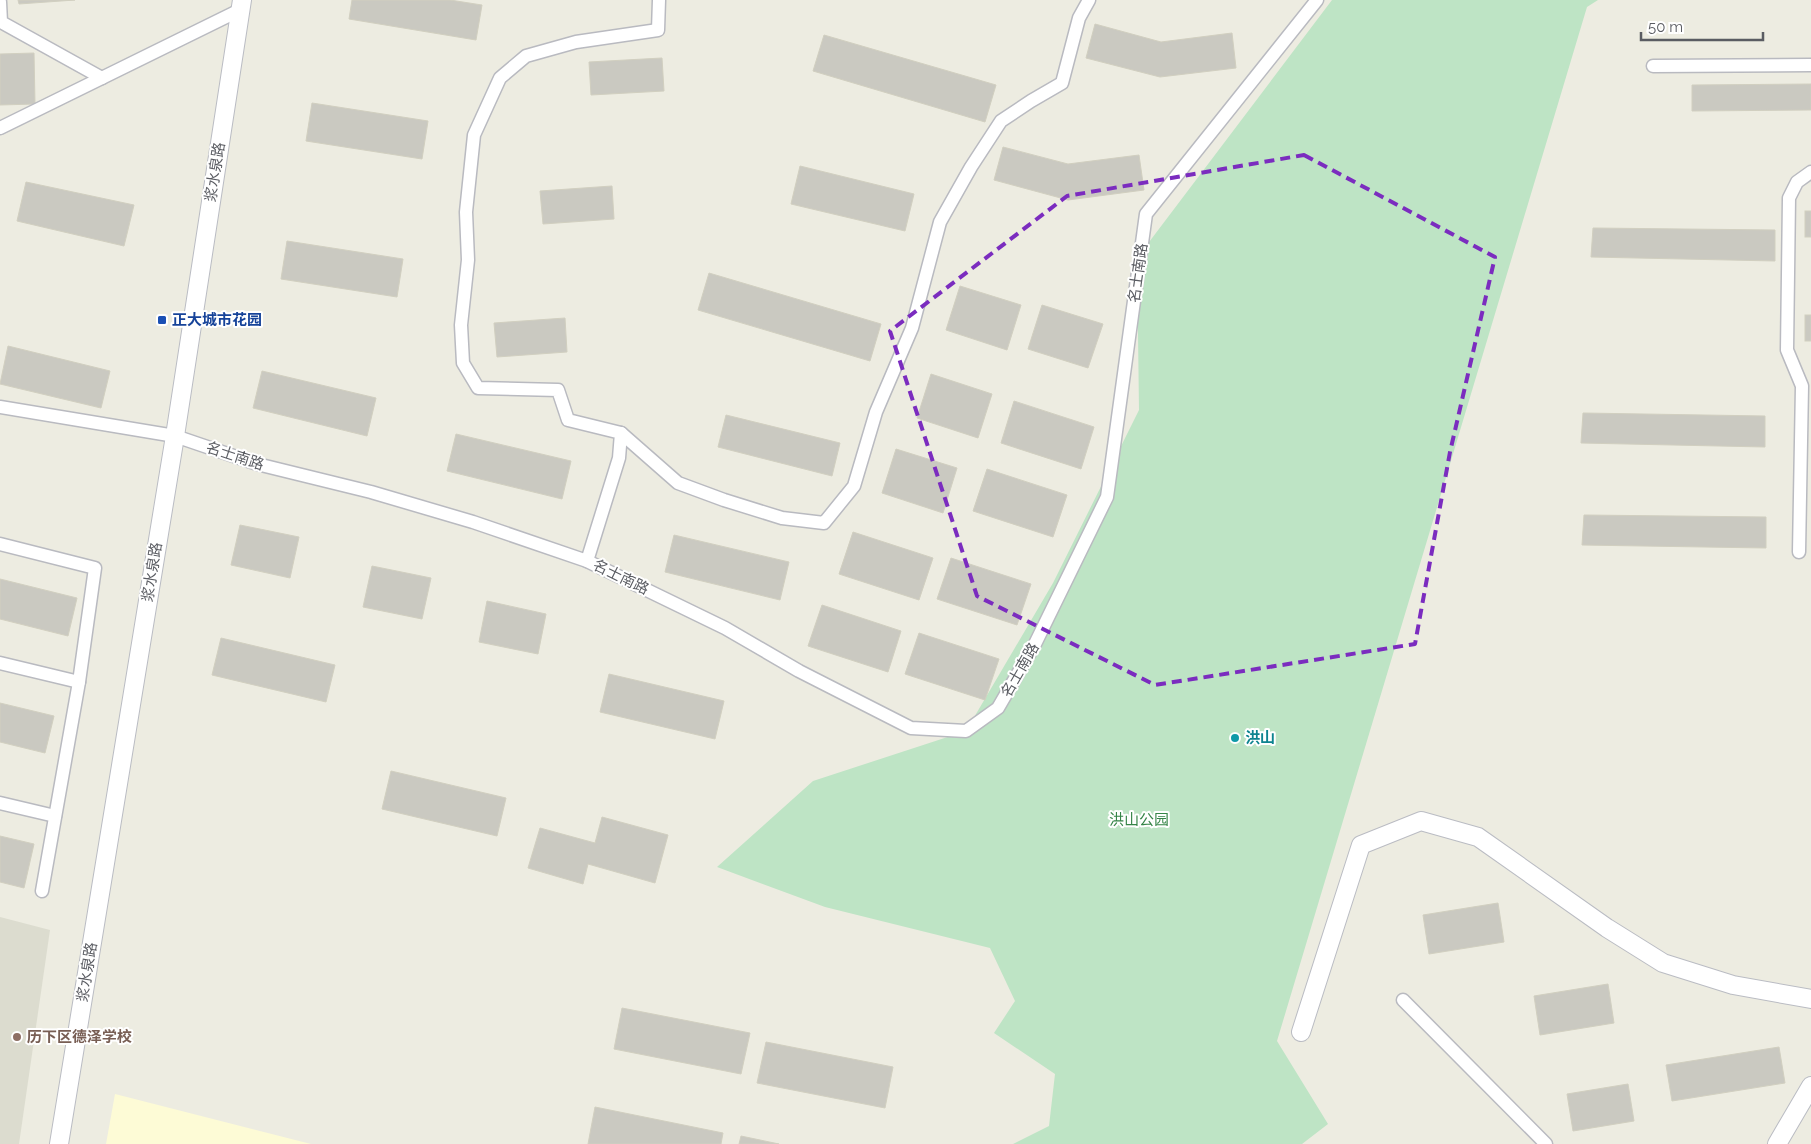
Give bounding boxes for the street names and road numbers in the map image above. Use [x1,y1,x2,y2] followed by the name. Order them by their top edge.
[201,141,229,203] street label: 浆水泉路
[1125,242,1151,304] street label: 名士南路
[204,438,266,474] street label: 名士南路
[138,541,166,603] street label: 浆水泉路
[590,556,652,598] street label: 名士南路
[997,640,1043,700] street label: 名士南路
[73,941,101,1003] street label: 浆水泉路

